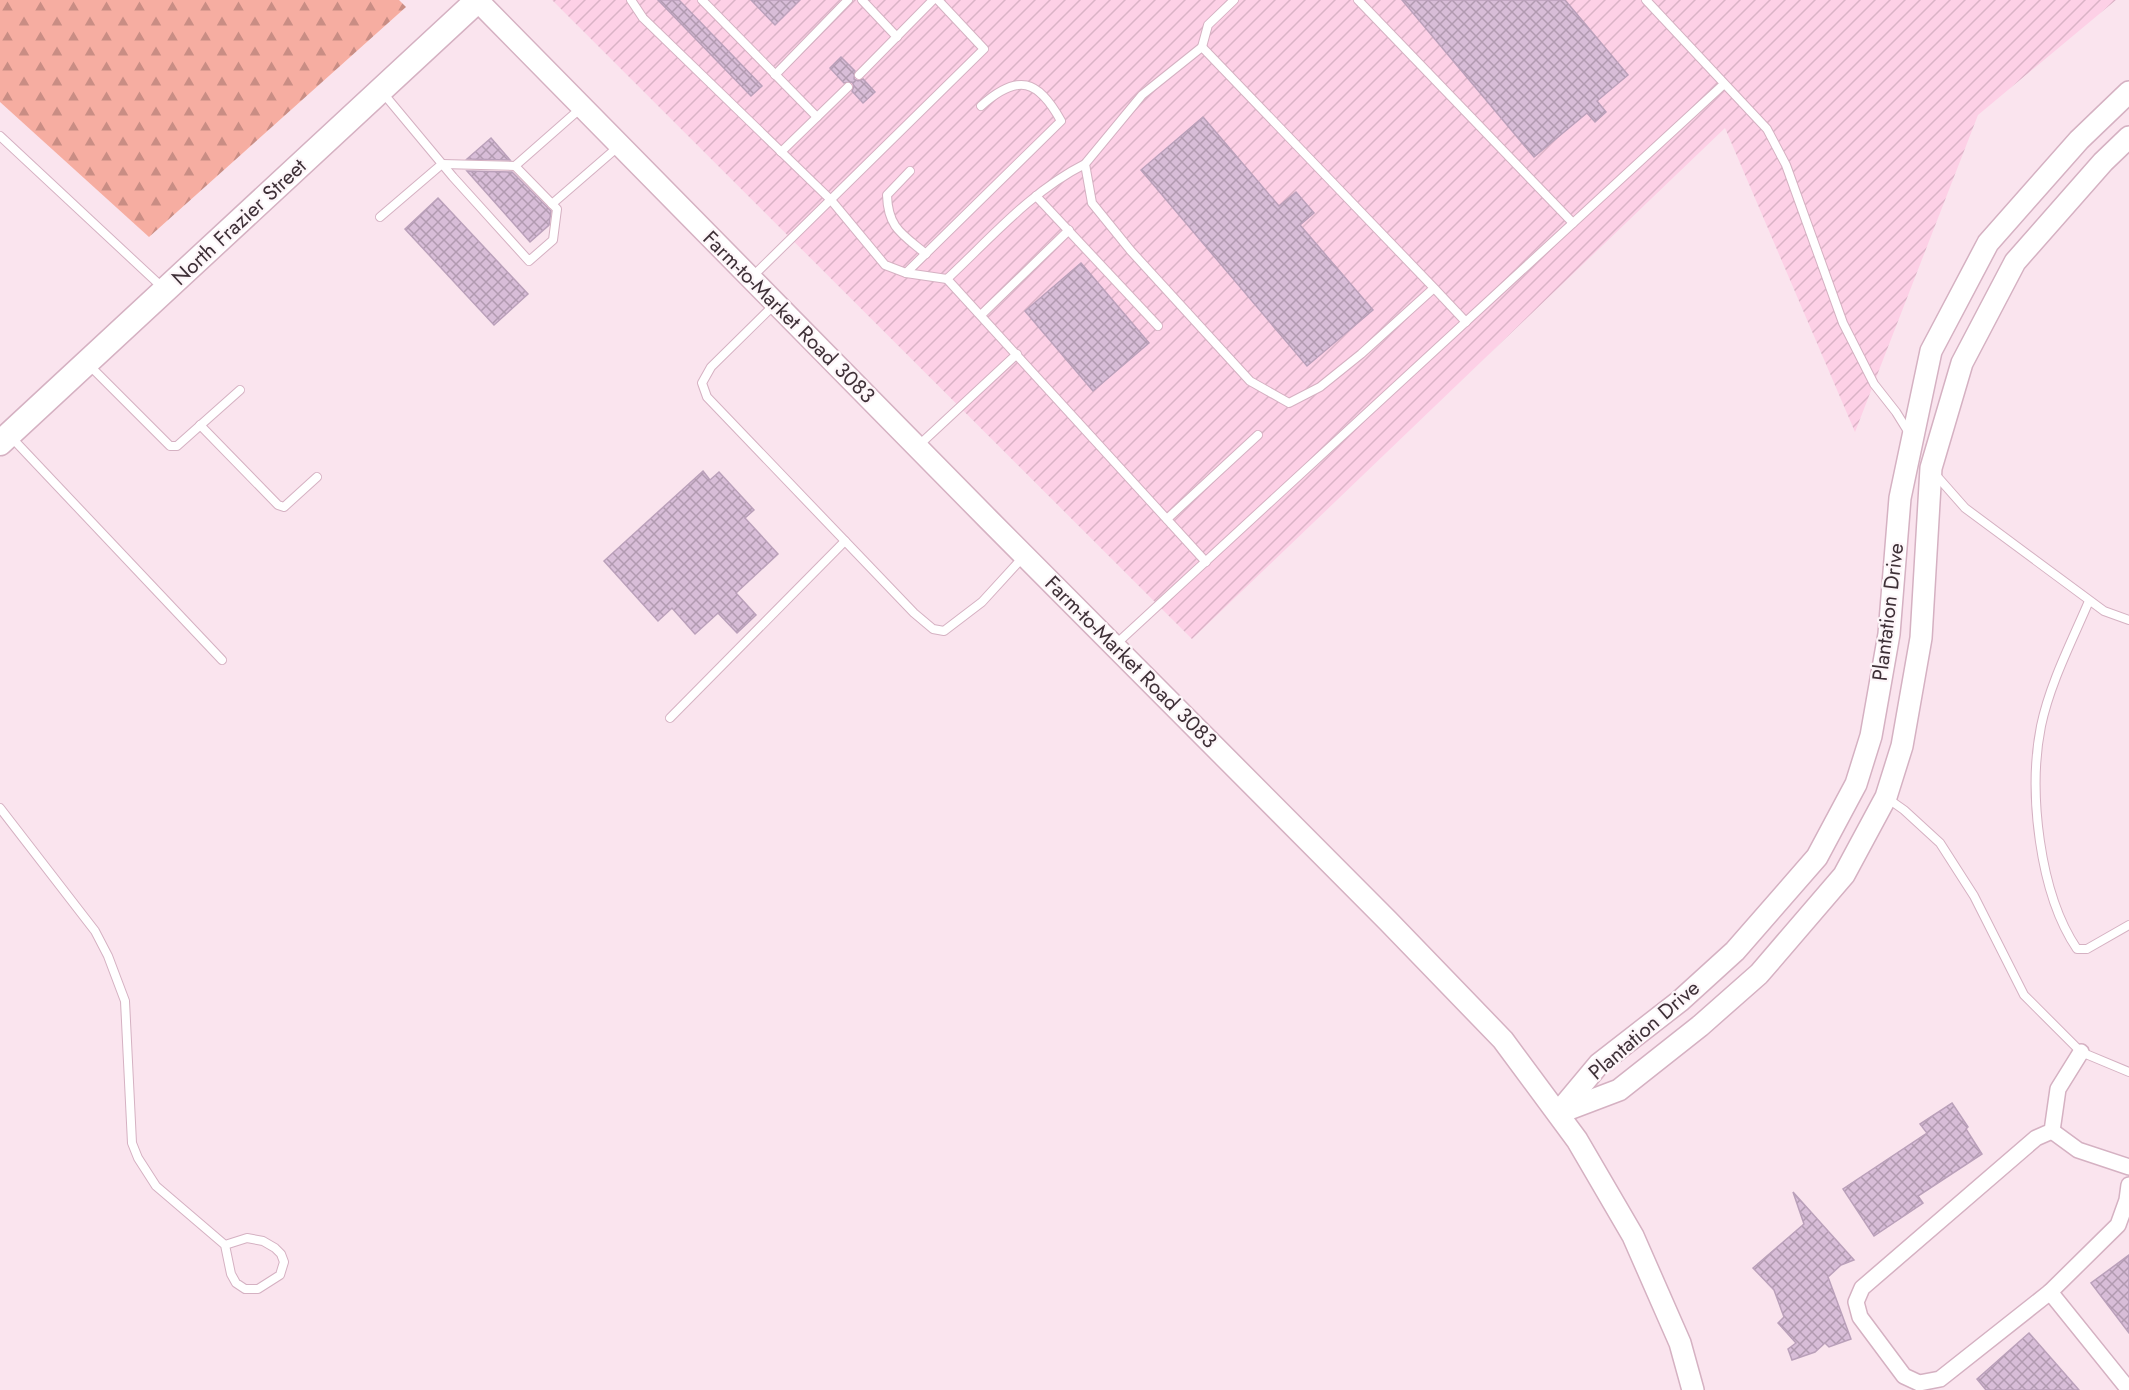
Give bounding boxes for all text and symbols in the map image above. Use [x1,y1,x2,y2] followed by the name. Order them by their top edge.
[165,152,313,292] street label: North Frazier Street
[696,224,882,410] street label: Farm-to-Market Road 3083
[1865,541,1911,683] street label: Plantation Drive
[1038,569,1224,755] street label: Farm-to-Market Road 3083
[1582,973,1706,1087] street label: Plantation Drive

